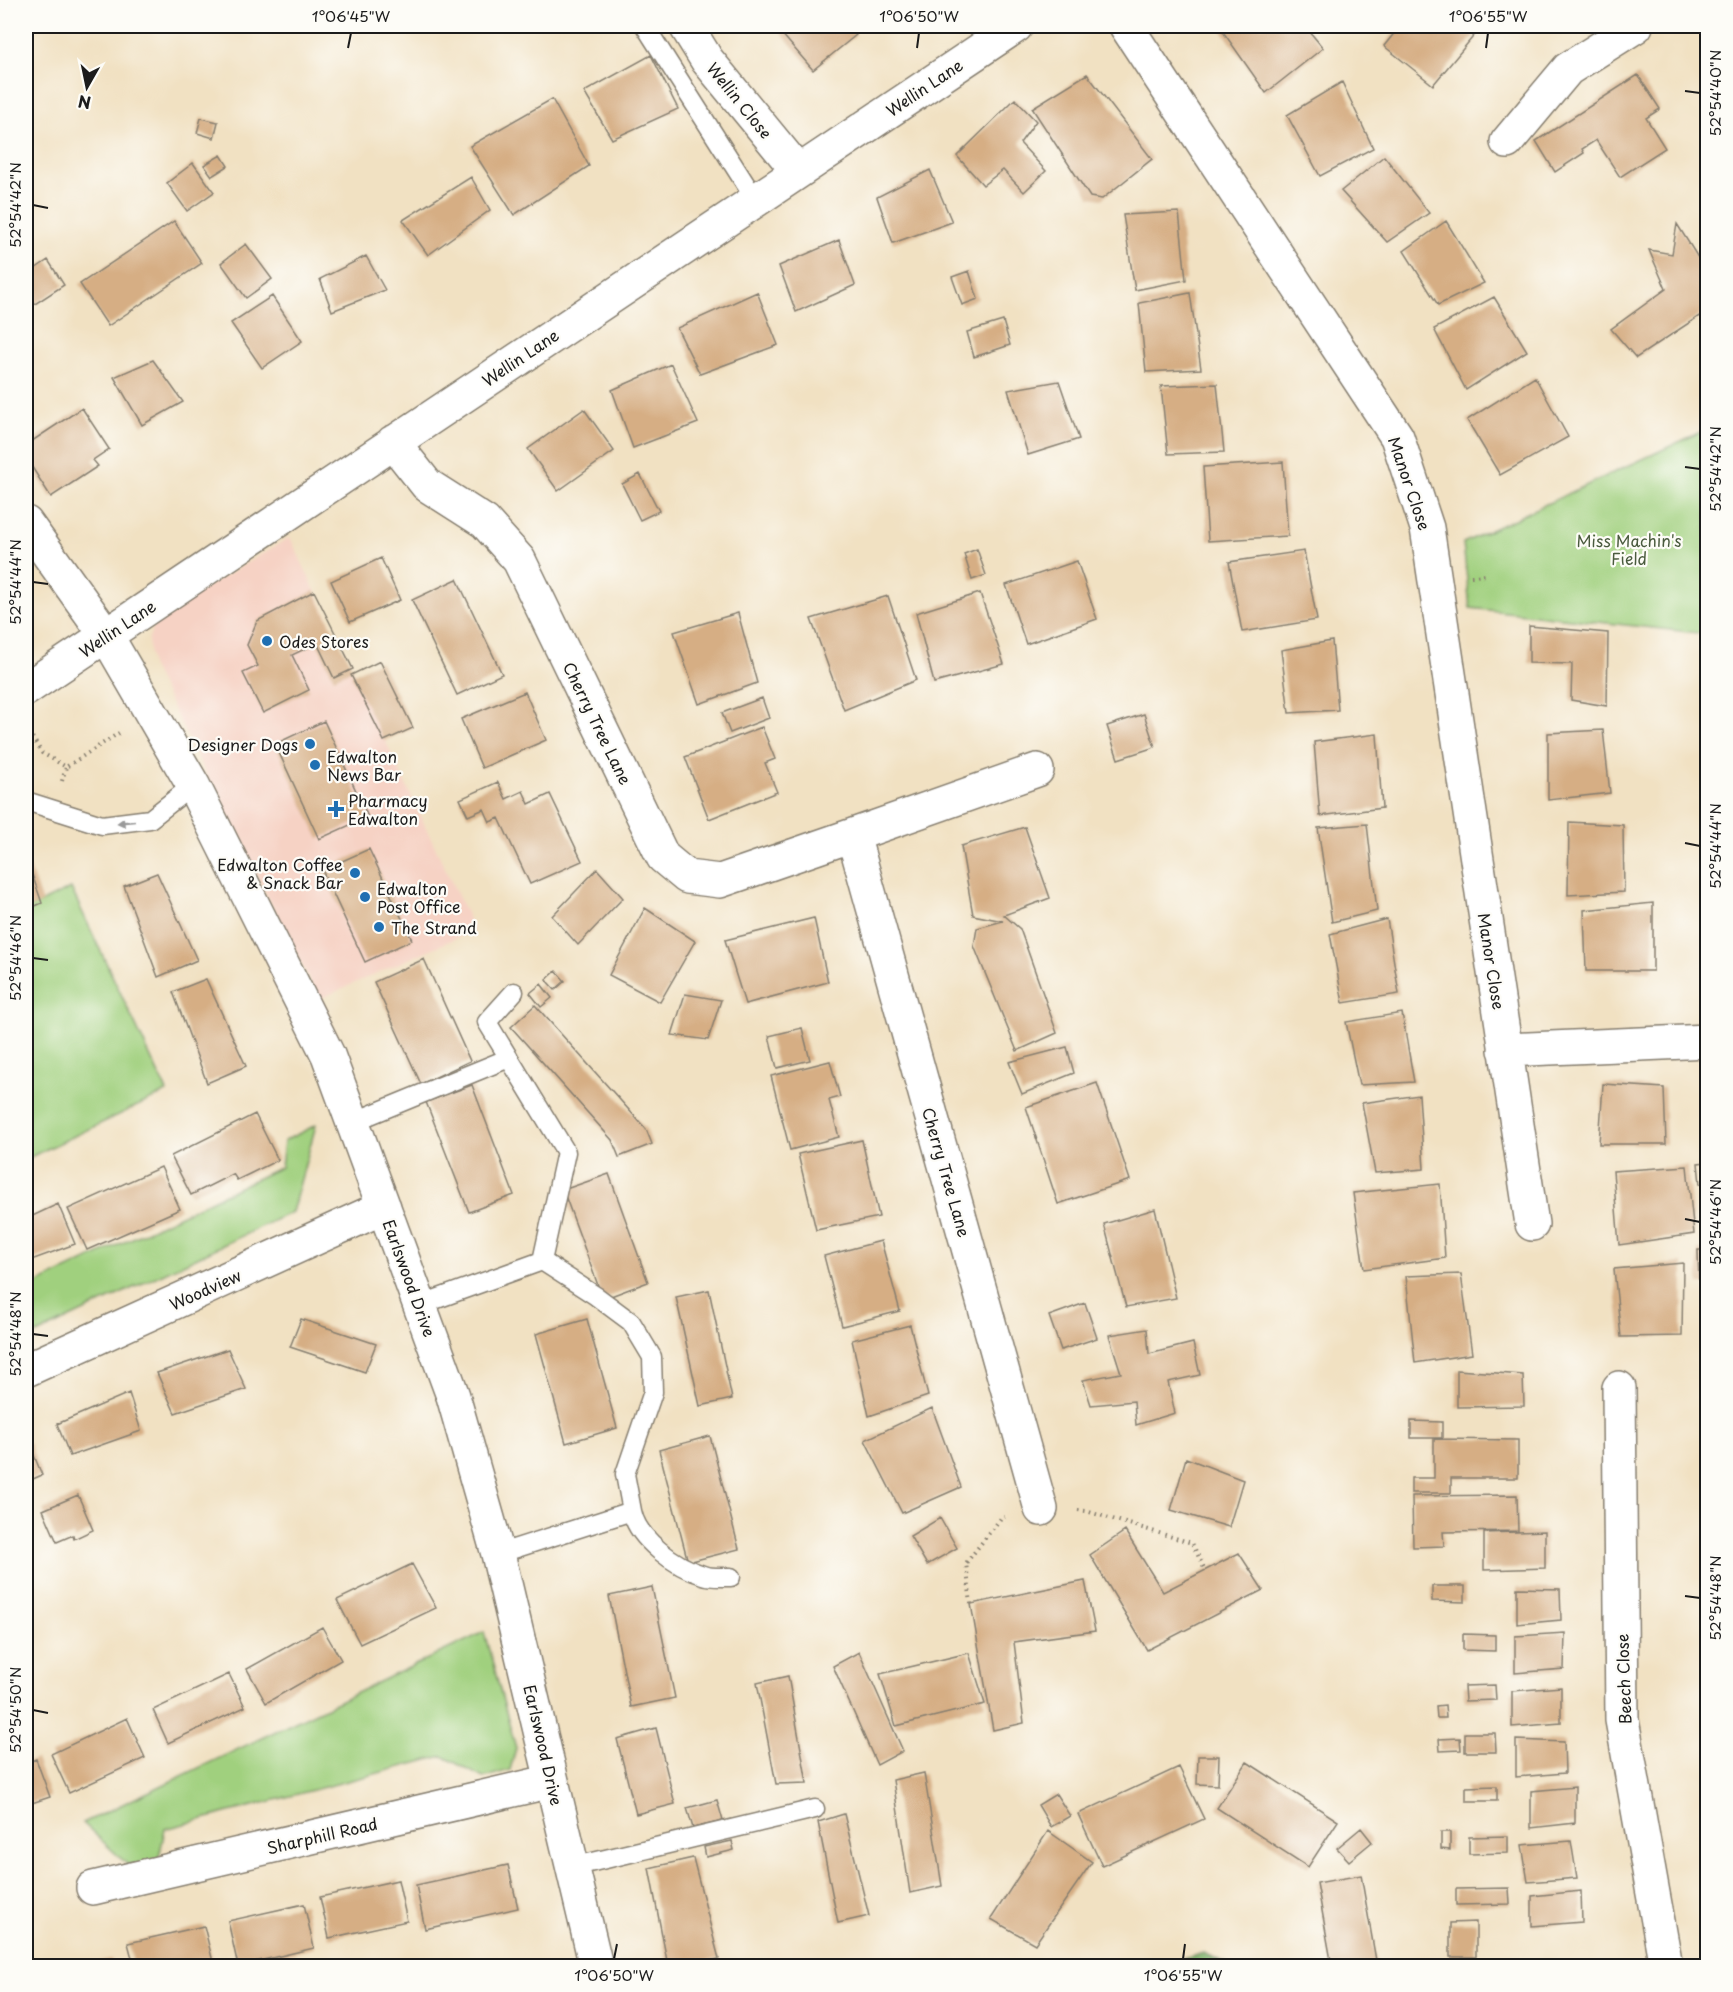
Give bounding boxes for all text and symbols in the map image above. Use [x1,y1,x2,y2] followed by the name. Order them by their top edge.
[312,4,391,27] text: 1°06'45"W
[879,4,959,27] text: 1°06'50"W
[1449,4,1528,27] text: 1°06'55"W
[1703,49,1726,137] text: 52°54'40"N
[881,52,967,122] street label: Wellin Lane
[57,57,117,117] north arrow
[702,57,778,143] street label: Wellin Close
[76,90,93,116] text: N
[3,162,26,248] text: 52°54'42"N
[477,322,563,392] street label: Wellin Lane
[1703,426,1726,512] text: 52°54'42"N
[1383,433,1437,533] street label: Manor Close
[1577,528,1681,570] park label: Miss Machin's Field
[3,539,26,625] text: 52°54'44"N
[74,593,160,663] street label: Wellin Lane
[279,629,369,653] place label: Odes Stores
[260,634,274,648] marker: Odes Stores
[558,657,638,789] street label: Cherry Tree Lane
[187,732,298,756] place label: Designer Dogs
[303,737,317,751] marker: Designer Dogs
[327,744,402,786] place label: Edwalton News Bar
[308,758,322,772] marker: Edwalton News Bar
[348,788,428,830] place label: Pharmacy Edwalton
[329,802,343,816] marker: Pharmacy Edwalton
[1703,803,1726,889] text: 52°54'44"N
[116,817,135,827] one-way arrow
[217,852,344,894] place label: Edwalton Coffee & Snack Bar
[348,866,362,880] marker: Edwalton Coffee & Snack Bar
[377,876,461,918] place label: Edwalton Post Office
[358,890,372,904] marker: Edwalton Post Office
[1473,911,1511,1011] street label: Manor Close
[3,915,26,1001] text: 52°54'46"N
[391,915,477,939] place label: The Strand
[372,920,386,934] marker: The Strand
[917,1104,977,1240] street label: Cherry Tree Lane
[1703,1179,1726,1265] text: 52°54'46"N
[378,1216,442,1340] street label: Earlswood Drive
[165,1262,245,1315] street label: Woodview
[3,1291,26,1377] text: 52°54'48"N
[1703,1555,1726,1641] text: 52°54'48"N
[1609,1633,1637,1725] street label: Beech Close
[3,1667,26,1753] text: 52°54'50"N
[518,1682,570,1808] street label: Earlswood Drive
[264,1811,380,1859] street label: Sharphill Road
[574,1963,654,1986] text: 1°06'50"W
[1144,1963,1223,1986] text: 1°06'55"W

